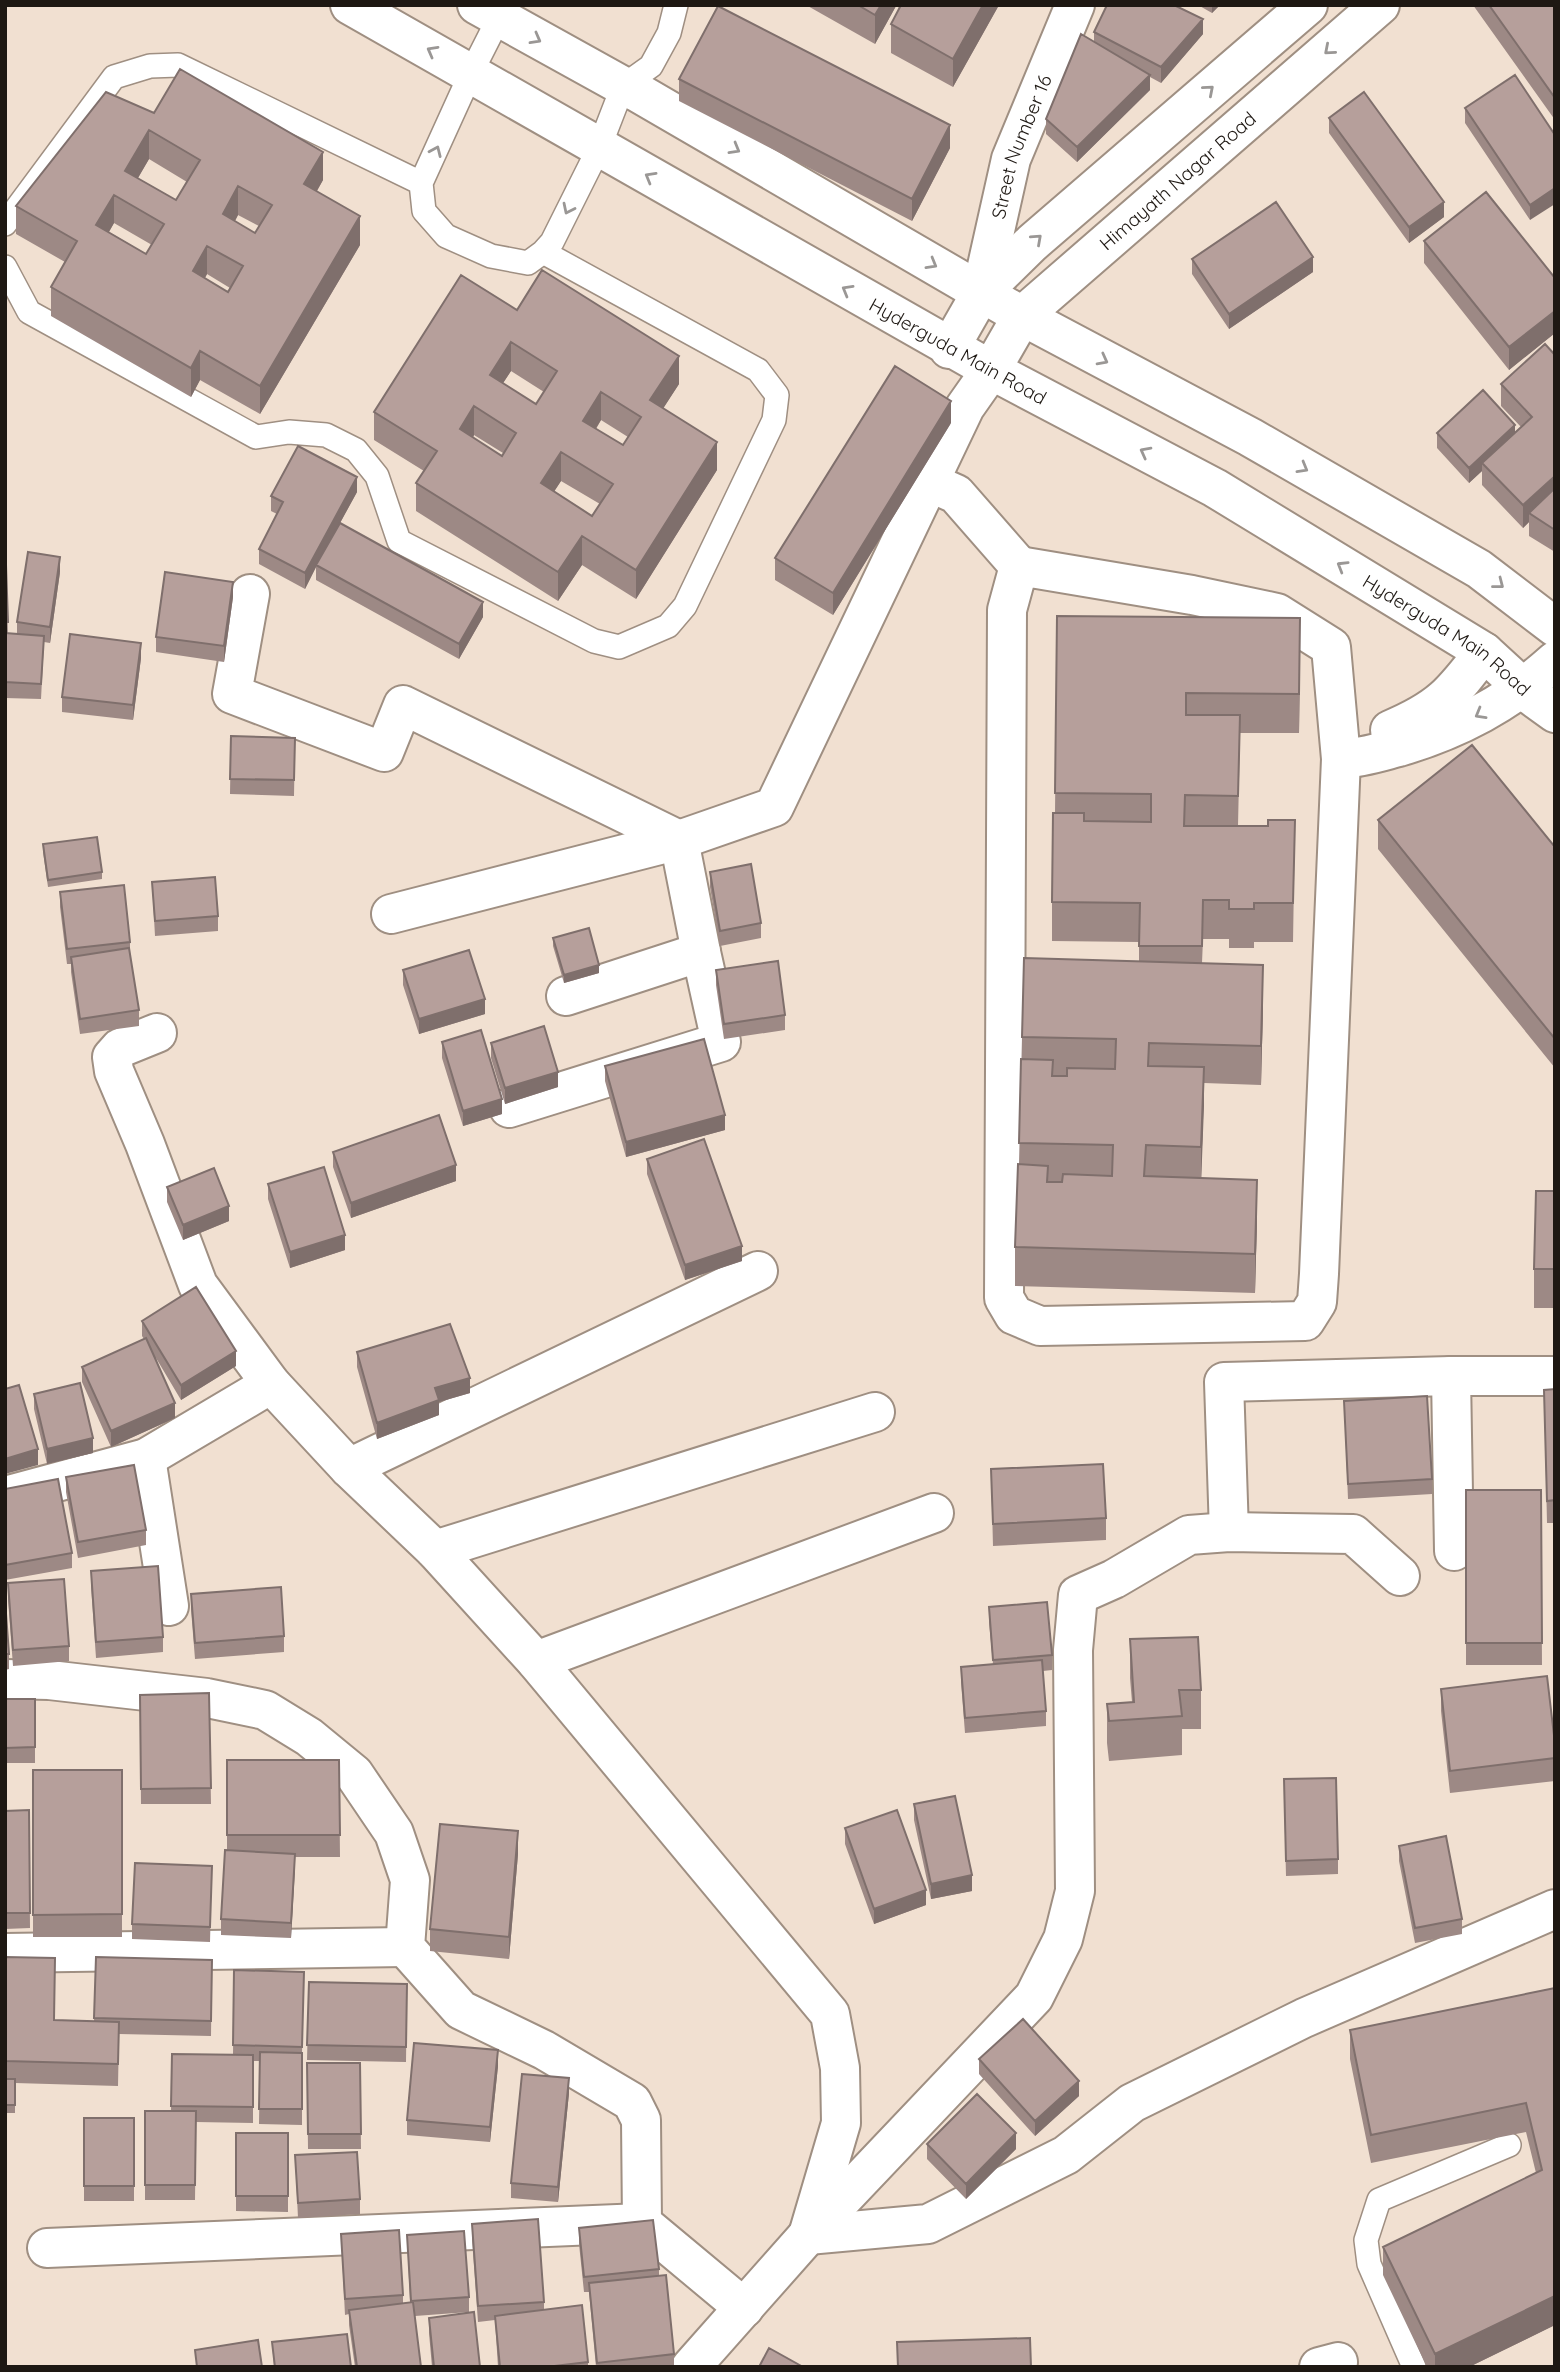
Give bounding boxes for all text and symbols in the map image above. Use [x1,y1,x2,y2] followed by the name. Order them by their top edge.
[529,31,542,44] one-way arrow
[1324,42,1337,54] one-way arrow
[426,46,439,59] one-way arrow
[986,71,1057,221] street label: Street Number 16
[1201,86,1214,98] one-way arrow
[1094,106,1261,255] street label: Himayath Nagar Road
[728,141,741,154] one-way arrow
[428,146,442,158] one-way arrow
[644,172,657,185] one-way arrow
[562,202,576,214] one-way arrow
[1029,235,1042,247] one-way arrow
[924,256,937,269] one-way arrow
[842,285,855,298] one-way arrow
[865,292,1051,410] street label: Hyderguda Main Road
[1096,352,1108,366] one-way arrow
[1140,446,1152,460] one-way arrow
[1296,460,1308,473] one-way arrow
[1336,561,1349,574] one-way arrow
[1358,569,1536,701] street label: Hyderguda Main Road
[1491,575,1503,588] one-way arrow
[1474,706,1487,719] one-way arrow

